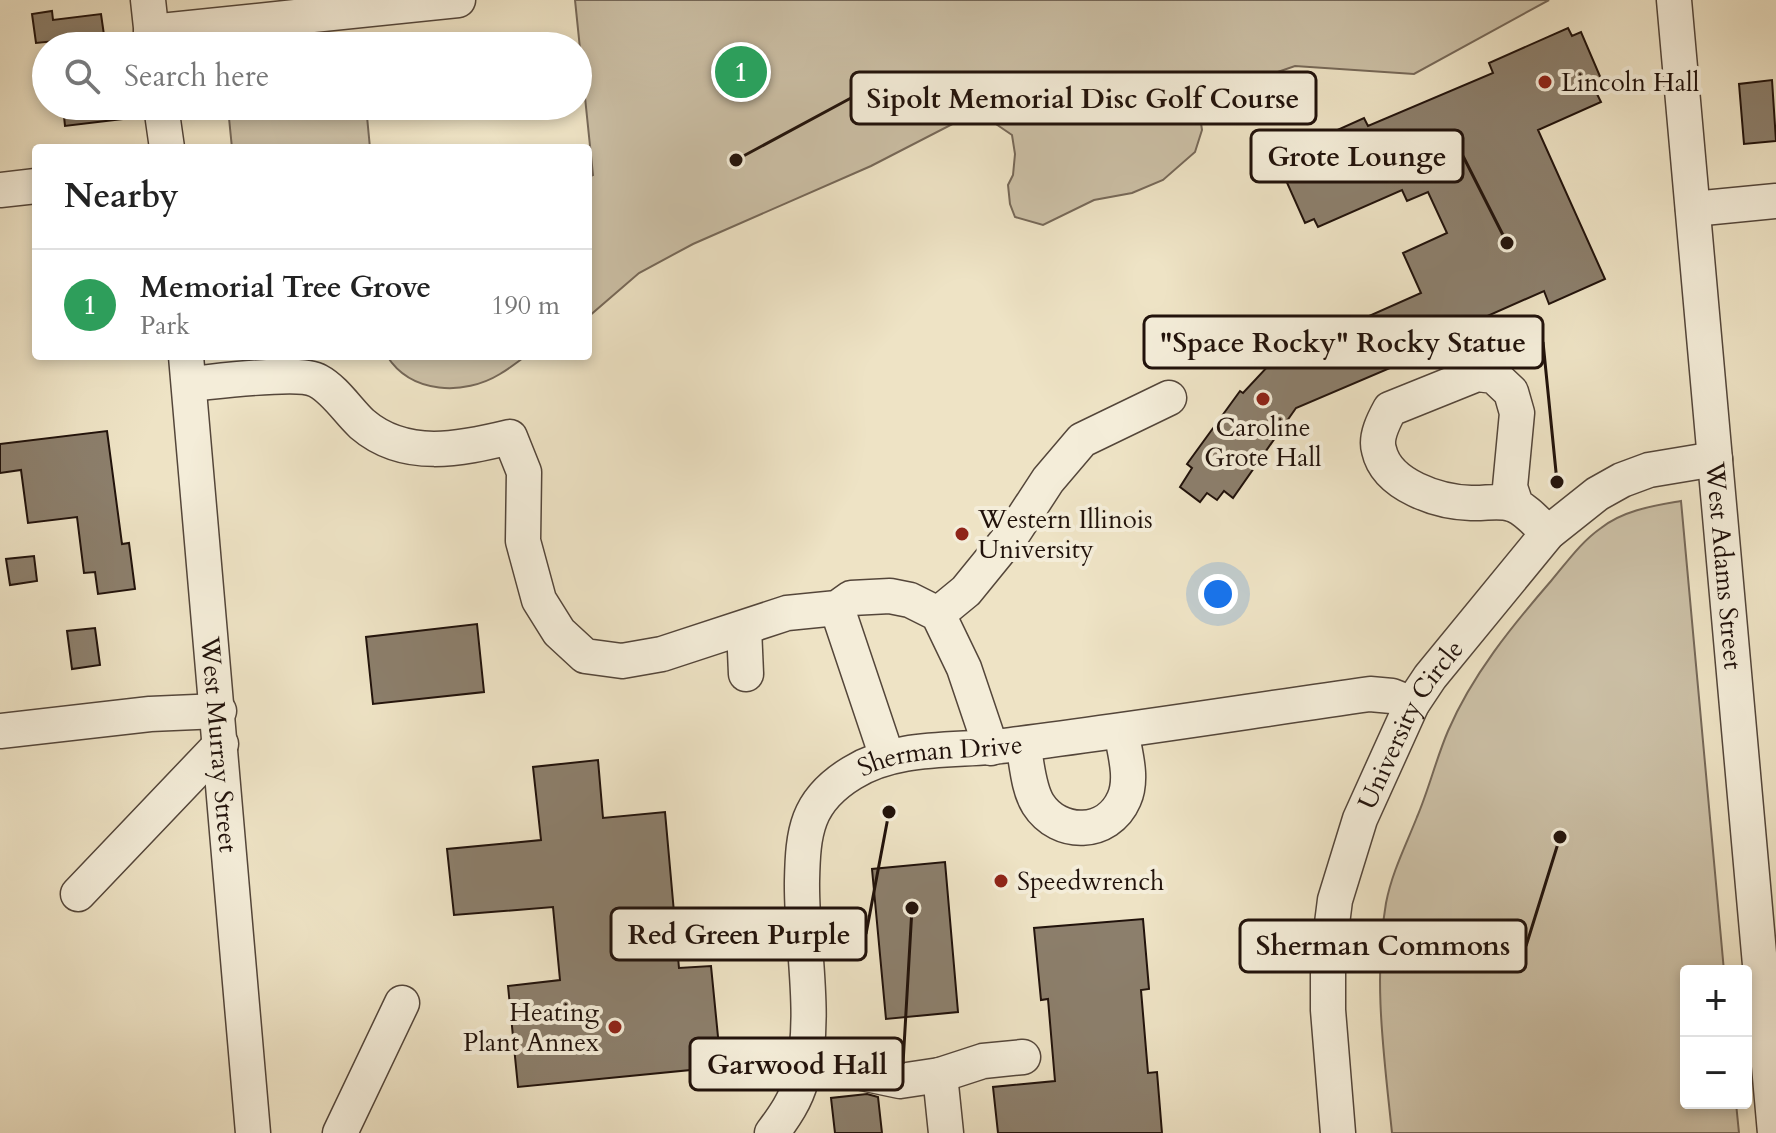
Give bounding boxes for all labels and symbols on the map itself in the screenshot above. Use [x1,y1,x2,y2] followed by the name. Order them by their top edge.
[715,42,767,102] pin: 1
[1561,65,1700,100] place label: Lincoln Hall
[851,72,1316,124] callout: Sipolt Memorial Disc Golf Course
[1536,73,1554,91] marker: Lincoln Hall
[867,80,1299,118] text: Sipolt Memorial Disc Golf Course
[1251,130,1463,182] callout: Grote Lounge
[1267,138,1447,176] text: Grote Lounge
[1144,316,1543,368] callout: "Space Rocky" Rocky Statue
[1160,324,1526,362] text: "Space Rocky" Rocky Statue
[1254,390,1272,408] marker: Caroline Grote Hall
[1204,410,1322,475] place label: Caroline Grote Hall
[1697,460,1751,671] street label: West Adams Street
[977,502,1153,567] place label: Western Illinois University
[953,525,971,543] marker: Western Illinois University
[1198,574,1238,614] your location
[1350,633,1472,815] street label: University Circle
[192,634,246,854] street label: West Murray Street
[852,727,1025,785] street label: Sherman Drive
[1017,864,1164,899] place label: Speedwrench
[992,872,1010,890] marker: Speedwrench
[611,908,866,960] callout: Red Green Purple
[627,916,851,954] text: Red Green Purple
[1240,920,1526,972] callout: Sherman Commons
[1256,927,1510,965] text: Sherman Commons
[463,995,599,1060] place label: Heating Plant Annex
[606,1018,624,1036] marker: Heating Plant Annex
[690,1038,903,1090] callout: Garwood Hall
[707,1046,887,1084] text: Garwood Hall

